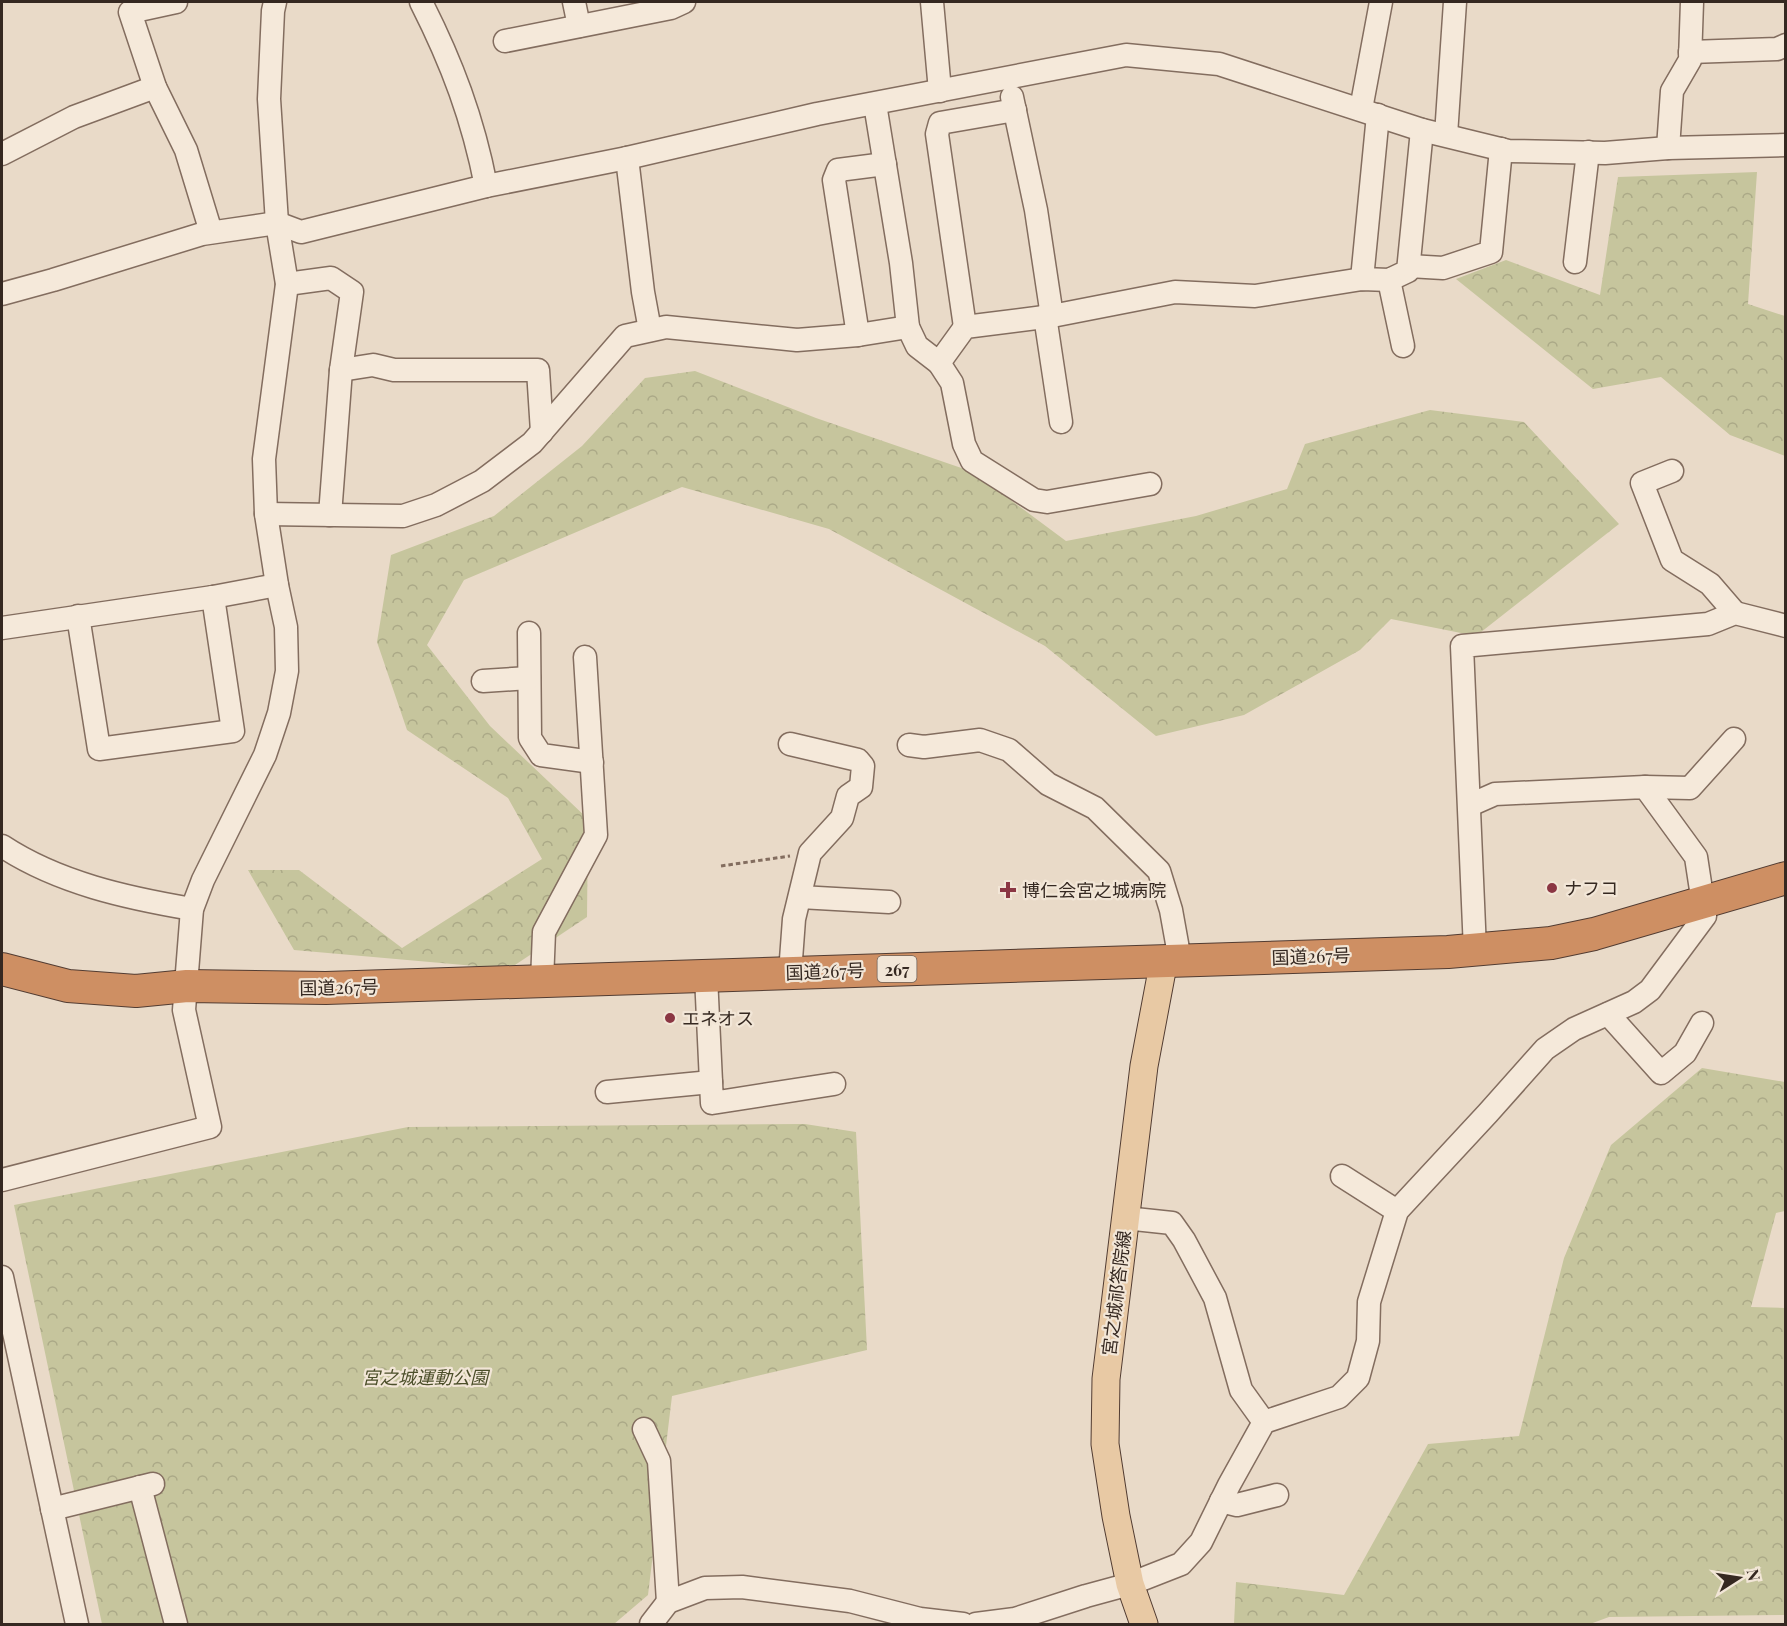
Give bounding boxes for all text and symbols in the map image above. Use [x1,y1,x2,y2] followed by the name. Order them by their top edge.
[1564,876,1618,900] place label: ナフコ
[1022,878,1166,902] place label: 博仁会宮之城病院
[999,881,1017,899] marker: 博仁会宮之城病院
[1545,881,1559,895] marker: ナフコ
[1271,943,1351,969] street label: 国道267号
[878,956,916,982] road number: 267
[785,958,865,984] street label: 国道267号
[299,974,379,1000] street label: 国道267号
[682,1006,754,1030] place label: エネオス
[663,1011,677,1025] marker: エネオス
[1096,1229,1136,1357] street label: 宮之城祁答院線
[362,1365,491,1389] park label: 宮之城運動公園
[1709,1548,1769,1608] north arrow
[1743,1567,1766,1583] text: N

